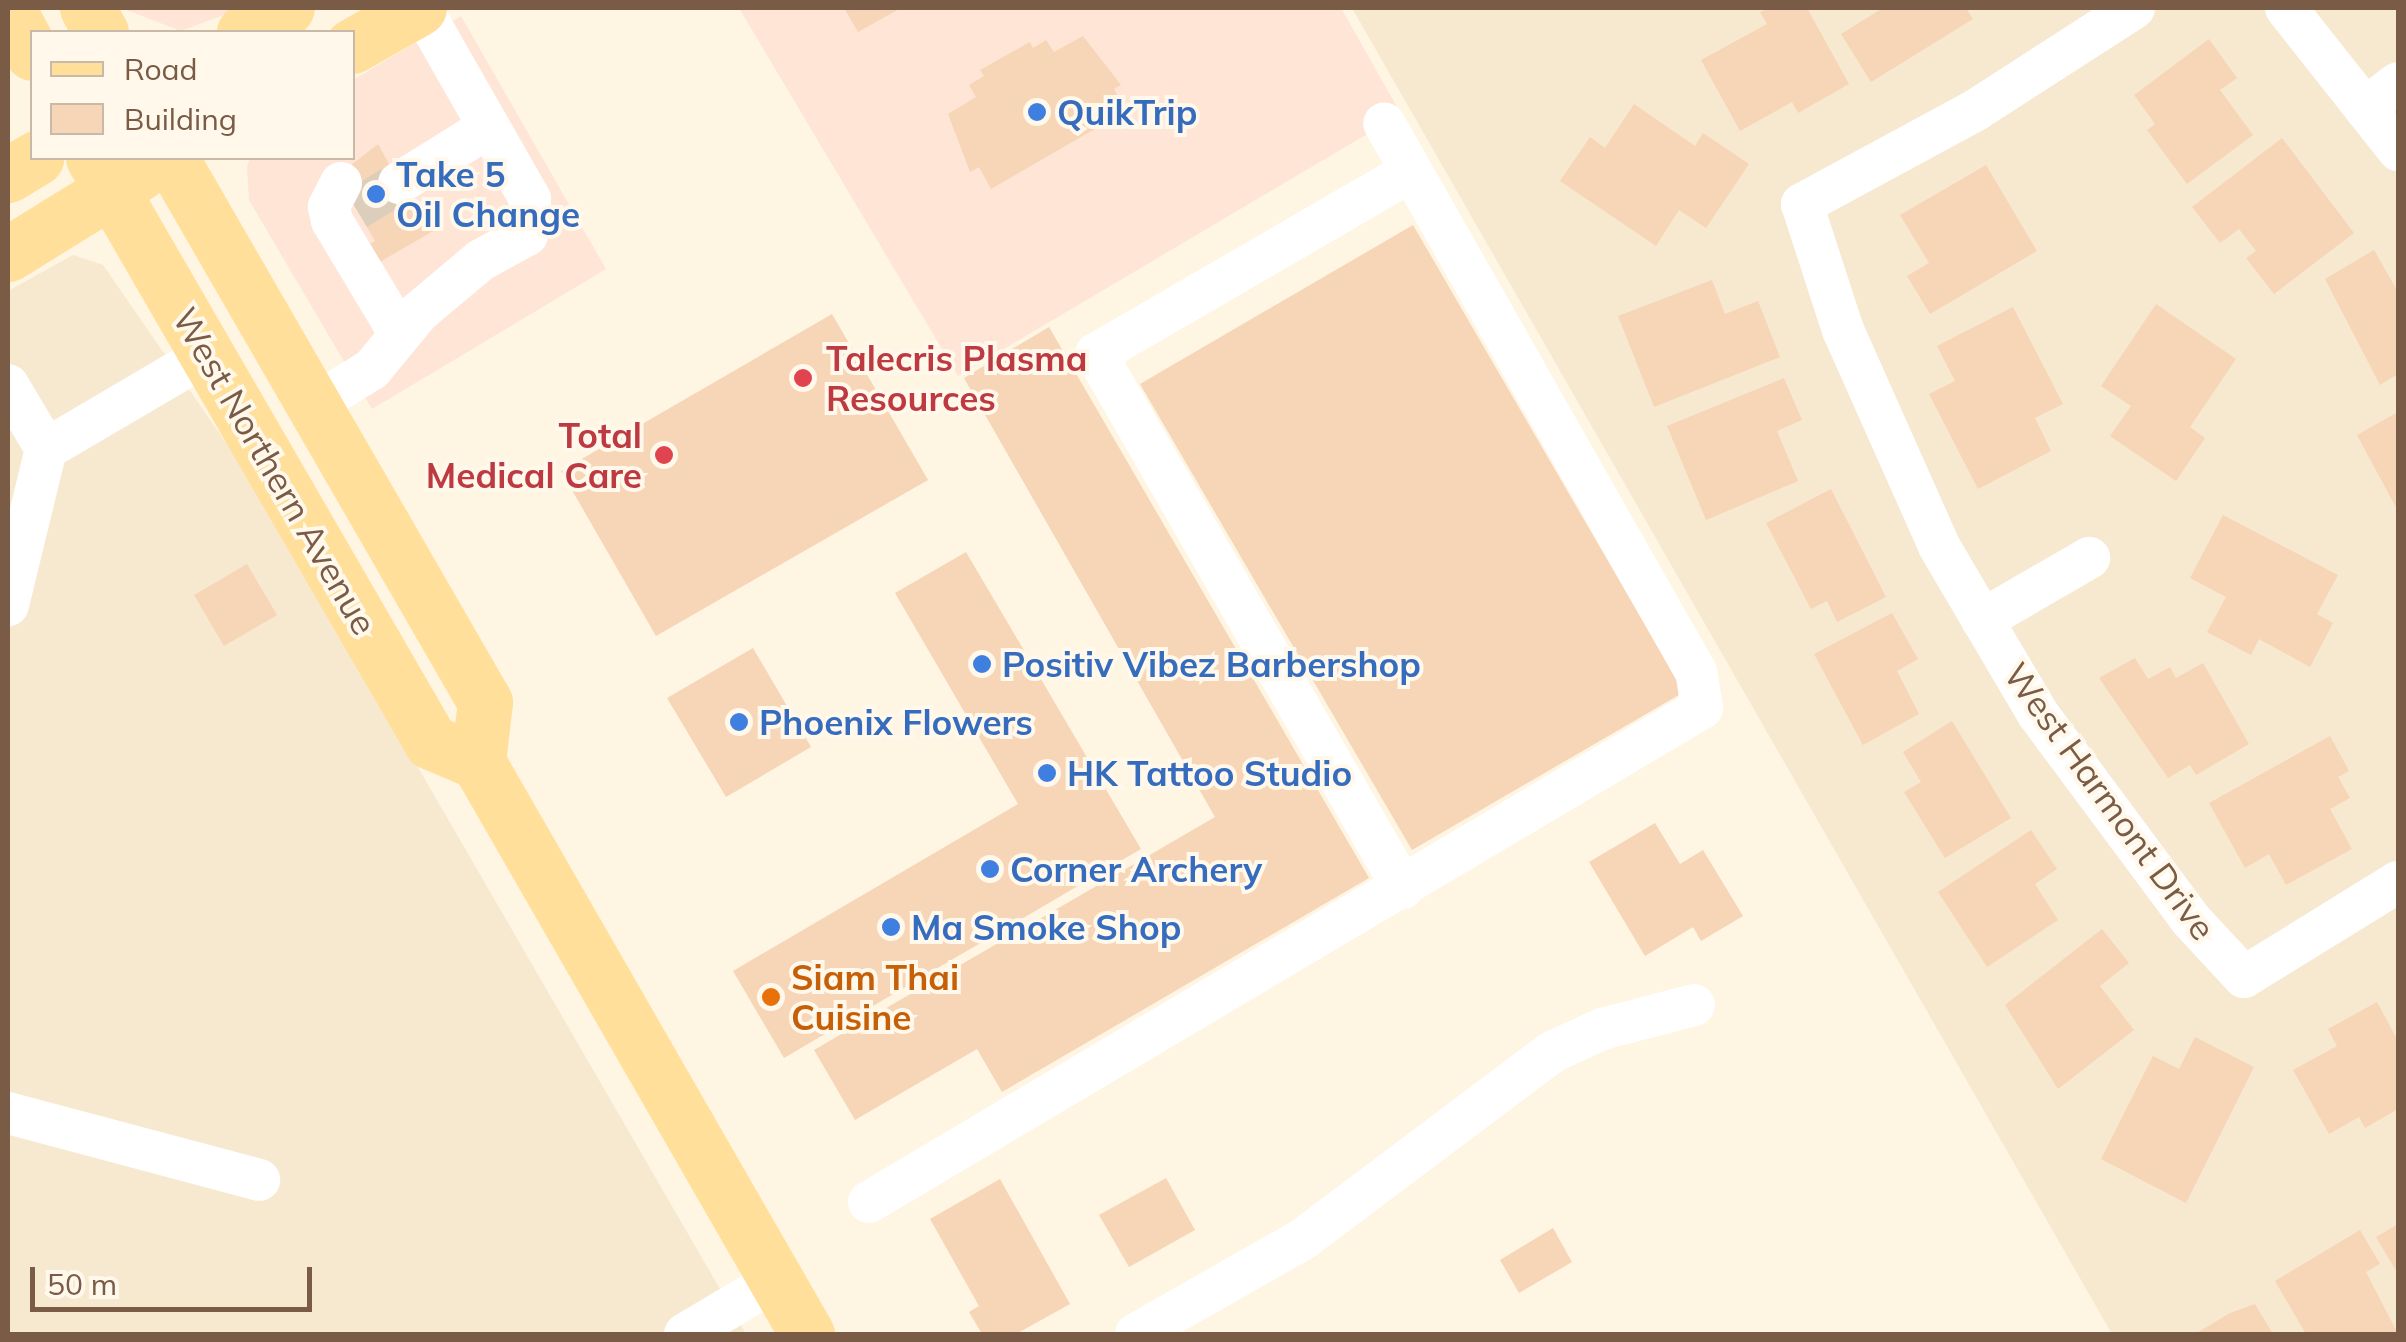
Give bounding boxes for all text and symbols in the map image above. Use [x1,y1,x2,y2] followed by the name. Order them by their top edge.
[30,30,355,160] legend
[124,50,198,88] text: Road
[1057,91,1197,133] place label: QuikTrip
[124,100,237,138] text: Building
[1026,101,1048,123] marker: QuikTrip
[396,153,580,235] place label: Take 5 Oil Change
[365,183,387,205] marker: Take 5 Oil Change
[164,300,386,642] street label: West Northern Avenue
[826,337,1087,419] place label: Talecris Plasma Resources
[790,365,816,391] marker: Talecris Plasma Resources
[426,414,642,496] place label: Total Medical Care
[651,442,677,468] marker: Total Medical Care
[1002,643,1421,685] place label: Positiv Vibez Barbershop
[971,653,993,675] marker: Positiv Vibez Barbershop
[1995,654,2225,948] street label: West Harmont Drive
[759,701,1033,743] place label: Phoenix Flowers
[728,711,750,733] marker: Phoenix Flowers
[1067,752,1352,794] place label: HK Tattoo Studio
[1036,762,1058,784] marker: HK Tattoo Studio
[1010,848,1262,890] place label: Corner Archery
[979,858,1001,880] marker: Corner Archery
[911,906,1181,948] place label: Ma Smoke Shop
[880,916,902,938] marker: Ma Smoke Shop
[791,956,959,1038] place label: Siam Thai Cuisine
[760,986,782,1008] marker: Siam Thai Cuisine
[35,1247,318,1309] scale bar
[47,1265,117,1303] text: 50 m

